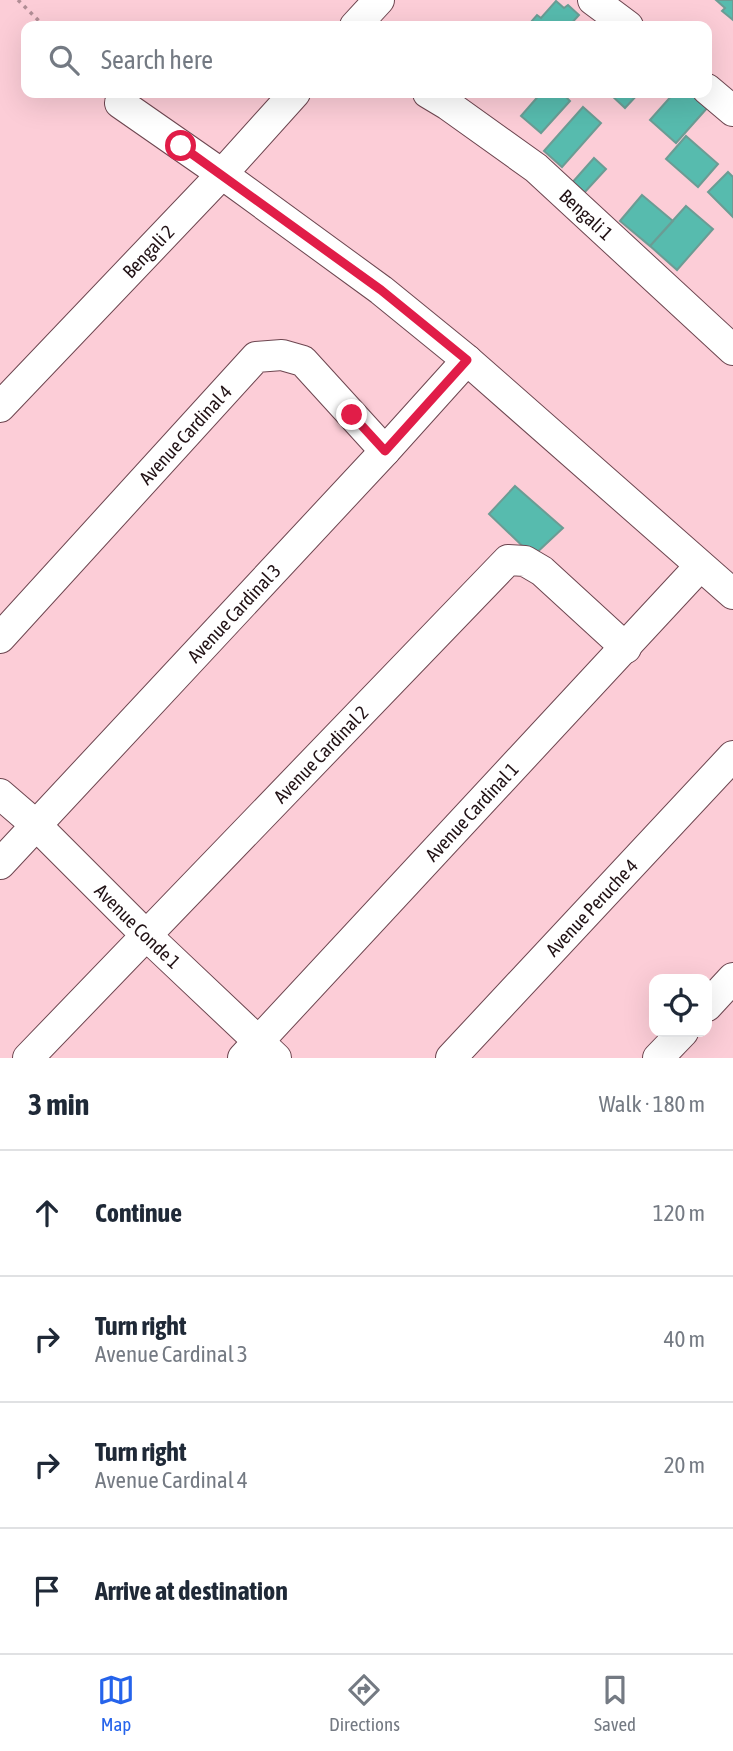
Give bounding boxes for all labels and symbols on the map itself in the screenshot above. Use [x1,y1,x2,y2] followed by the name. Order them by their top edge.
[165,130,196,161] route start
[555,184,617,244] street label: Bengali 1
[118,220,179,282] street label: Bengali 2
[135,381,236,489] street label: Avenue Cardinal 4
[336,399,367,430] route end
[183,559,285,667] street label: Avenue Cardinal 3
[269,701,373,807] street label: Avenue Cardinal 2
[421,758,523,866] street label: Avenue Cardinal 1
[541,854,642,960] street label: Avenue Peruche 4
[90,879,185,973] street label: Avenue Conde 1

